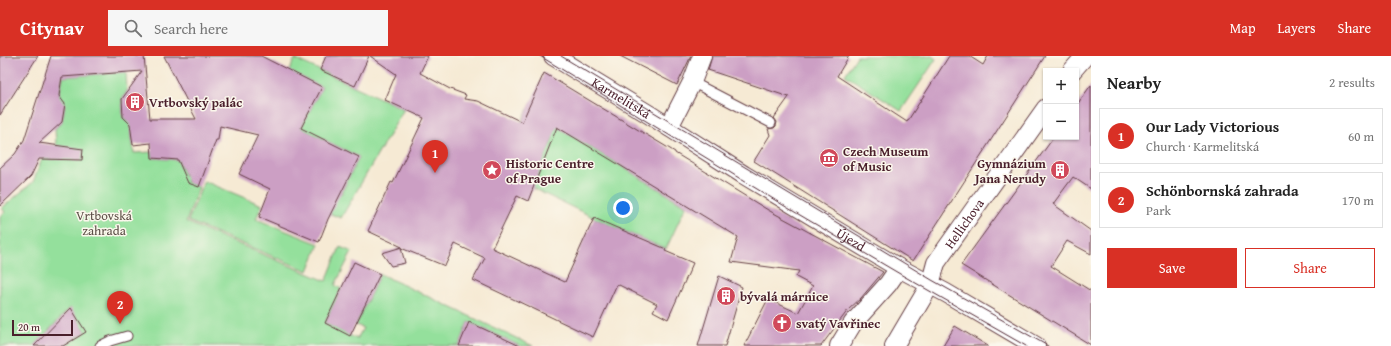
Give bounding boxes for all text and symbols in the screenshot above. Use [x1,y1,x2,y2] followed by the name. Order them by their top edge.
[108,10,388,46] search box
[20,14,84,42] text: Citynav
[122,17,144,39] icon: search
[154,18,228,39] text: Search here
[1230,18,1256,38] text: Map
[1278,18,1316,38] text: Layers
[1338,18,1371,38] text: Share
[1043,68,1079,140] map controls
[1043,68,1079,104] button: +
[1107,70,1161,95] text: Nearby
[588,73,655,124] street label: Karmelitská
[1329,73,1375,92] text: 2 results
[124,91,146,113] building icon: Vrtbovský palác
[149,93,242,112] place label: Vrtbovský palác
[1043,104,1079,140] button: −
[1146,116,1279,137] text: Our Lady Victorious
[1118,127,1124,146] text: 1
[1348,127,1374,146] text: 60 m
[1146,137,1259,156] text: Church · Karmelitská
[422,140,448,173] pin: 1
[843,142,929,176] place label: Czech Museum of Music
[818,147,840,169] museum icon: Czech Museum of Music
[506,154,594,188] place label: Historic Centre of Prague
[973,154,1047,188] place label: Gymnázium Jana Nerudy
[481,159,503,181] place icon: Historic Centre of Prague
[1049,159,1071,181] building icon: Gymnázium Jana Nerudy
[1146,180,1299,201] text: Schönbornská zahrada
[1118,191,1124,210] text: 2
[1342,191,1374,210] text: 170 m
[940,194,989,253] street label: Hellichova
[613,198,633,218] your location
[1146,201,1171,220] text: Park
[76,206,133,240] park label: Vrtbovská zahrada
[833,224,869,256] street label: Újezd
[1107,248,1237,288] button: Save
[1245,248,1375,288] button: Share
[715,285,737,307] building icon: bývalá márnice
[740,287,828,306] place label: bývalá márnice
[107,291,133,324] pin: 2
[771,312,793,334] church icon: svatý Vavřinec
[796,314,880,333] place label: svatý Vavřinec
[12,318,73,337] scale bar
[18,319,40,335] text: 20 m

